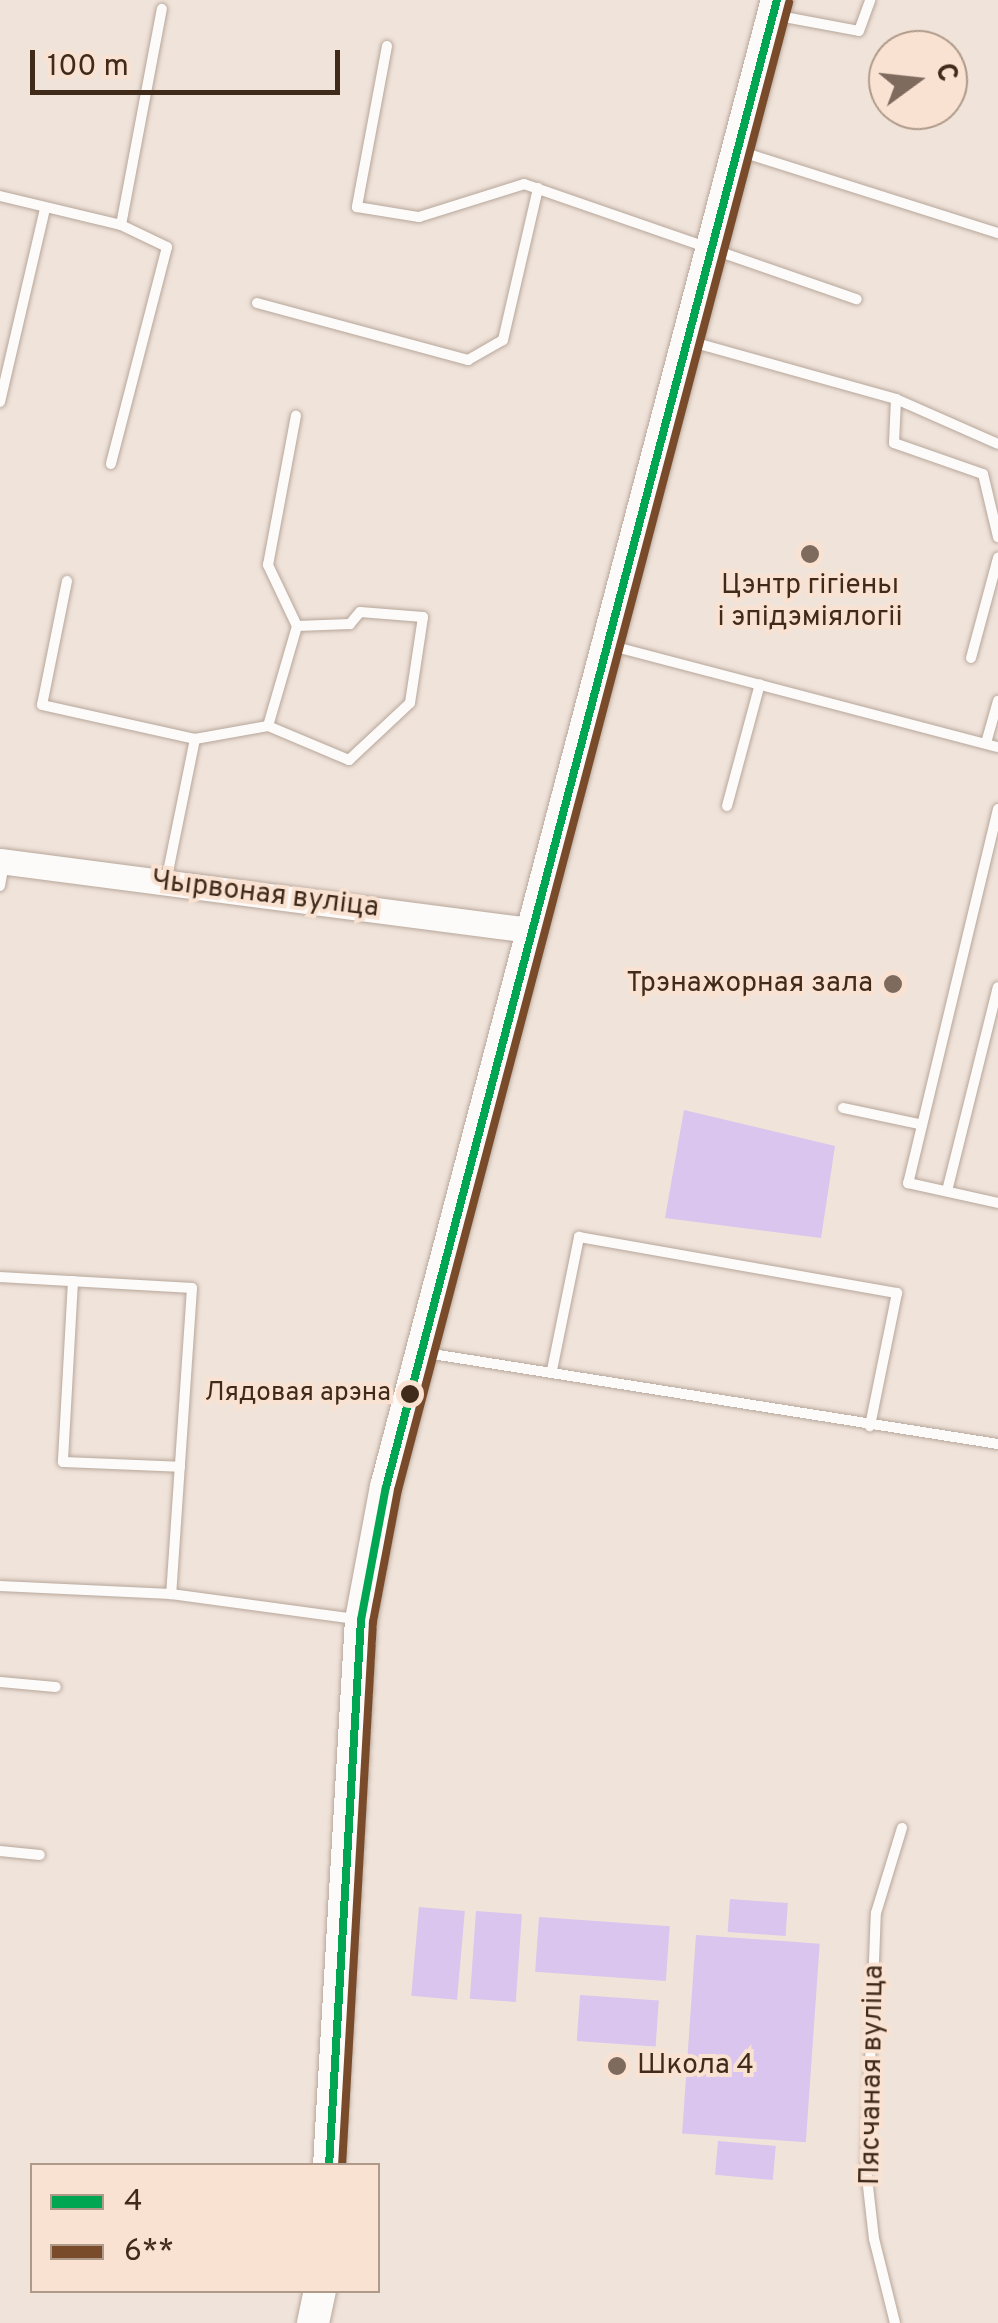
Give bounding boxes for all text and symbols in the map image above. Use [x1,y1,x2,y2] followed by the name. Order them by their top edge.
[35,30,345,92] scale bar
[868,30,968,130] north arrow
[47,49,129,86] text: 100 m
[925,59,965,86] text: С
[799,543,821,565] marker: Цэнтр гігіены і эпідэміялогіі
[718,569,902,635] place label: Цэнтр гігіены і эпідэміялогіі
[149,864,381,926] street label: Чырвоная вуліца
[626,967,873,1001] place label: Трэнажорная зала
[882,973,904,995] marker: Трэнажорная зала
[205,1378,391,1410] place label: Лядовая арэна
[400,1384,420,1404] marker: Лядовая арэна
[854,1965,892,2185] street label: Пясчаная вуліца
[637,2049,754,2083] place label: Школа 4
[606,2055,628,2077] marker: Школа 4
[30,2163,380,2293] legend
[124,2184,143,2221] text: 4
[124,2234,174,2271] text: 6**

